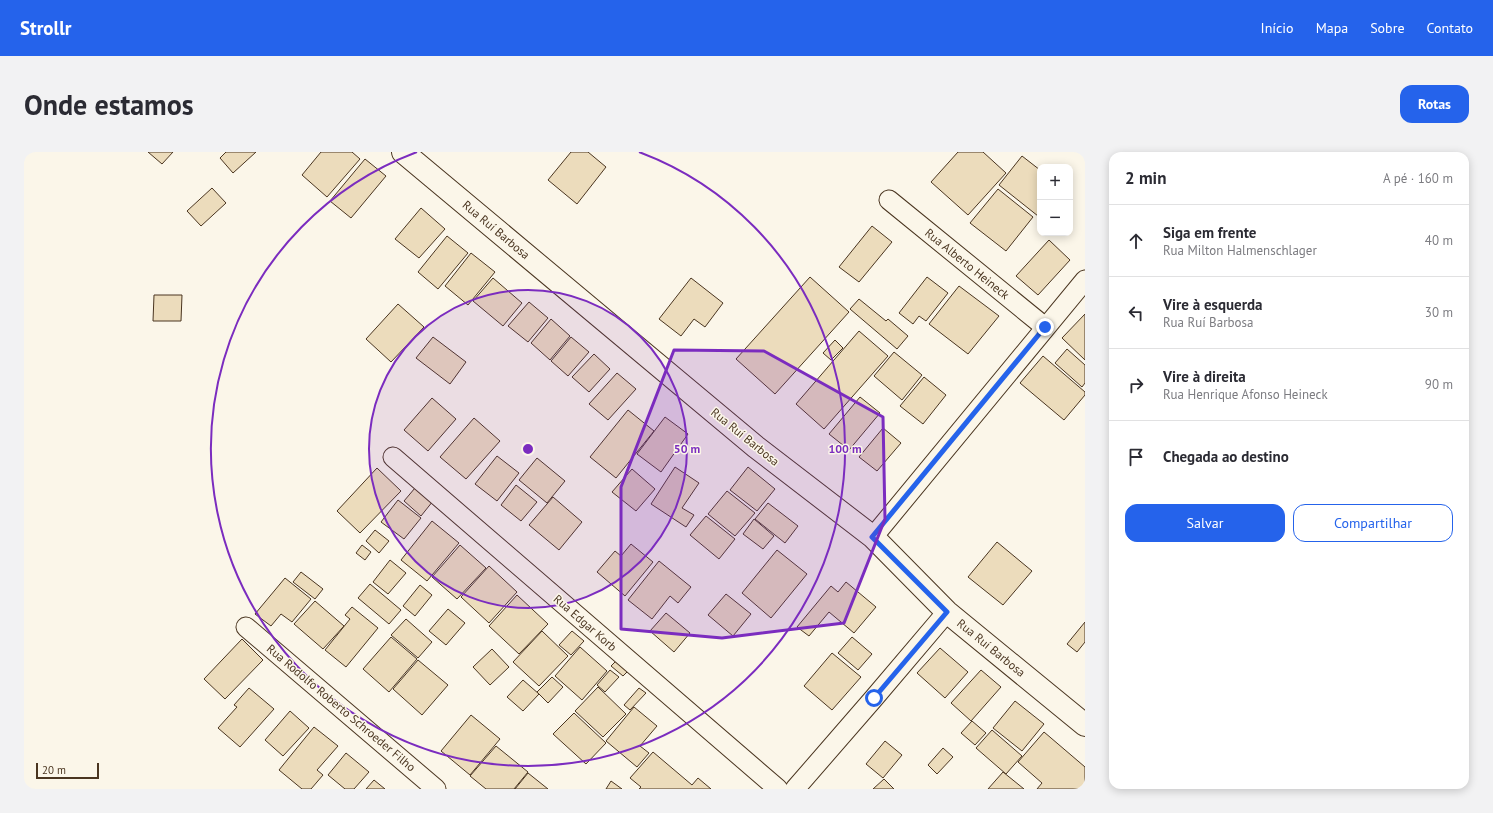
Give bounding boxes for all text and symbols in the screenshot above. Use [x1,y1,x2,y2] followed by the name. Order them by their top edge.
[20,16,71,40] text: Strollr
[1261,19,1294,37] text: Início
[1316,19,1348,37] text: Mapa
[1370,19,1405,37] text: Sobre
[1427,19,1473,37] text: Contato
[1400,85,1469,123] button: Rotas
[24,86,194,123] text: Onde estamos
[1037,164,1073,236] map controls
[1037,164,1073,200] button: +
[1125,167,1166,189] text: 2 min
[1383,170,1453,187] text: A pé · 160 m
[460,197,533,262] street label: Rua Ruí Barbosa
[1037,200,1073,236] button: −
[1163,223,1256,242] text: Siga em frente
[922,225,1013,302] street label: Rua Alberto Heineck
[1125,230,1147,252] icon: ahead
[1425,232,1453,249] text: 40 m
[1163,242,1317,259] text: Rua Milton Halmenschlager
[1163,295,1262,314] text: Vire à esquerda
[1125,302,1147,324] icon: left
[1425,304,1453,321] text: 30 m
[1163,314,1253,331] text: Rua Ruí Barbosa
[1036,318,1054,336] route end
[1163,367,1246,386] text: Vire à direita
[1125,374,1147,396] icon: right
[1425,376,1453,393] text: 90 m
[1163,386,1328,403] text: Rua Henrique Afonso Heineck
[708,405,783,469] street label: Rua Ruí Barbosa
[674,441,700,456] text: 50 m
[828,441,862,456] text: 100 m
[521,442,535,456] centre of rings
[1125,446,1147,468] icon: arrive
[1163,447,1289,466] text: Chegada ao destino
[1125,504,1285,542] button: Salvar
[1293,504,1453,542] button: Compartilhar
[551,591,620,654] street label: Rua Edgar Korb
[954,616,1029,680] street label: Rua Ruí Barbosa
[264,641,419,774] street label: Rua Rodolfo Roberto Schroeder Filho
[865,689,883,707] route start
[36,761,99,780] scale bar
[42,763,66,777] text: 20 m

